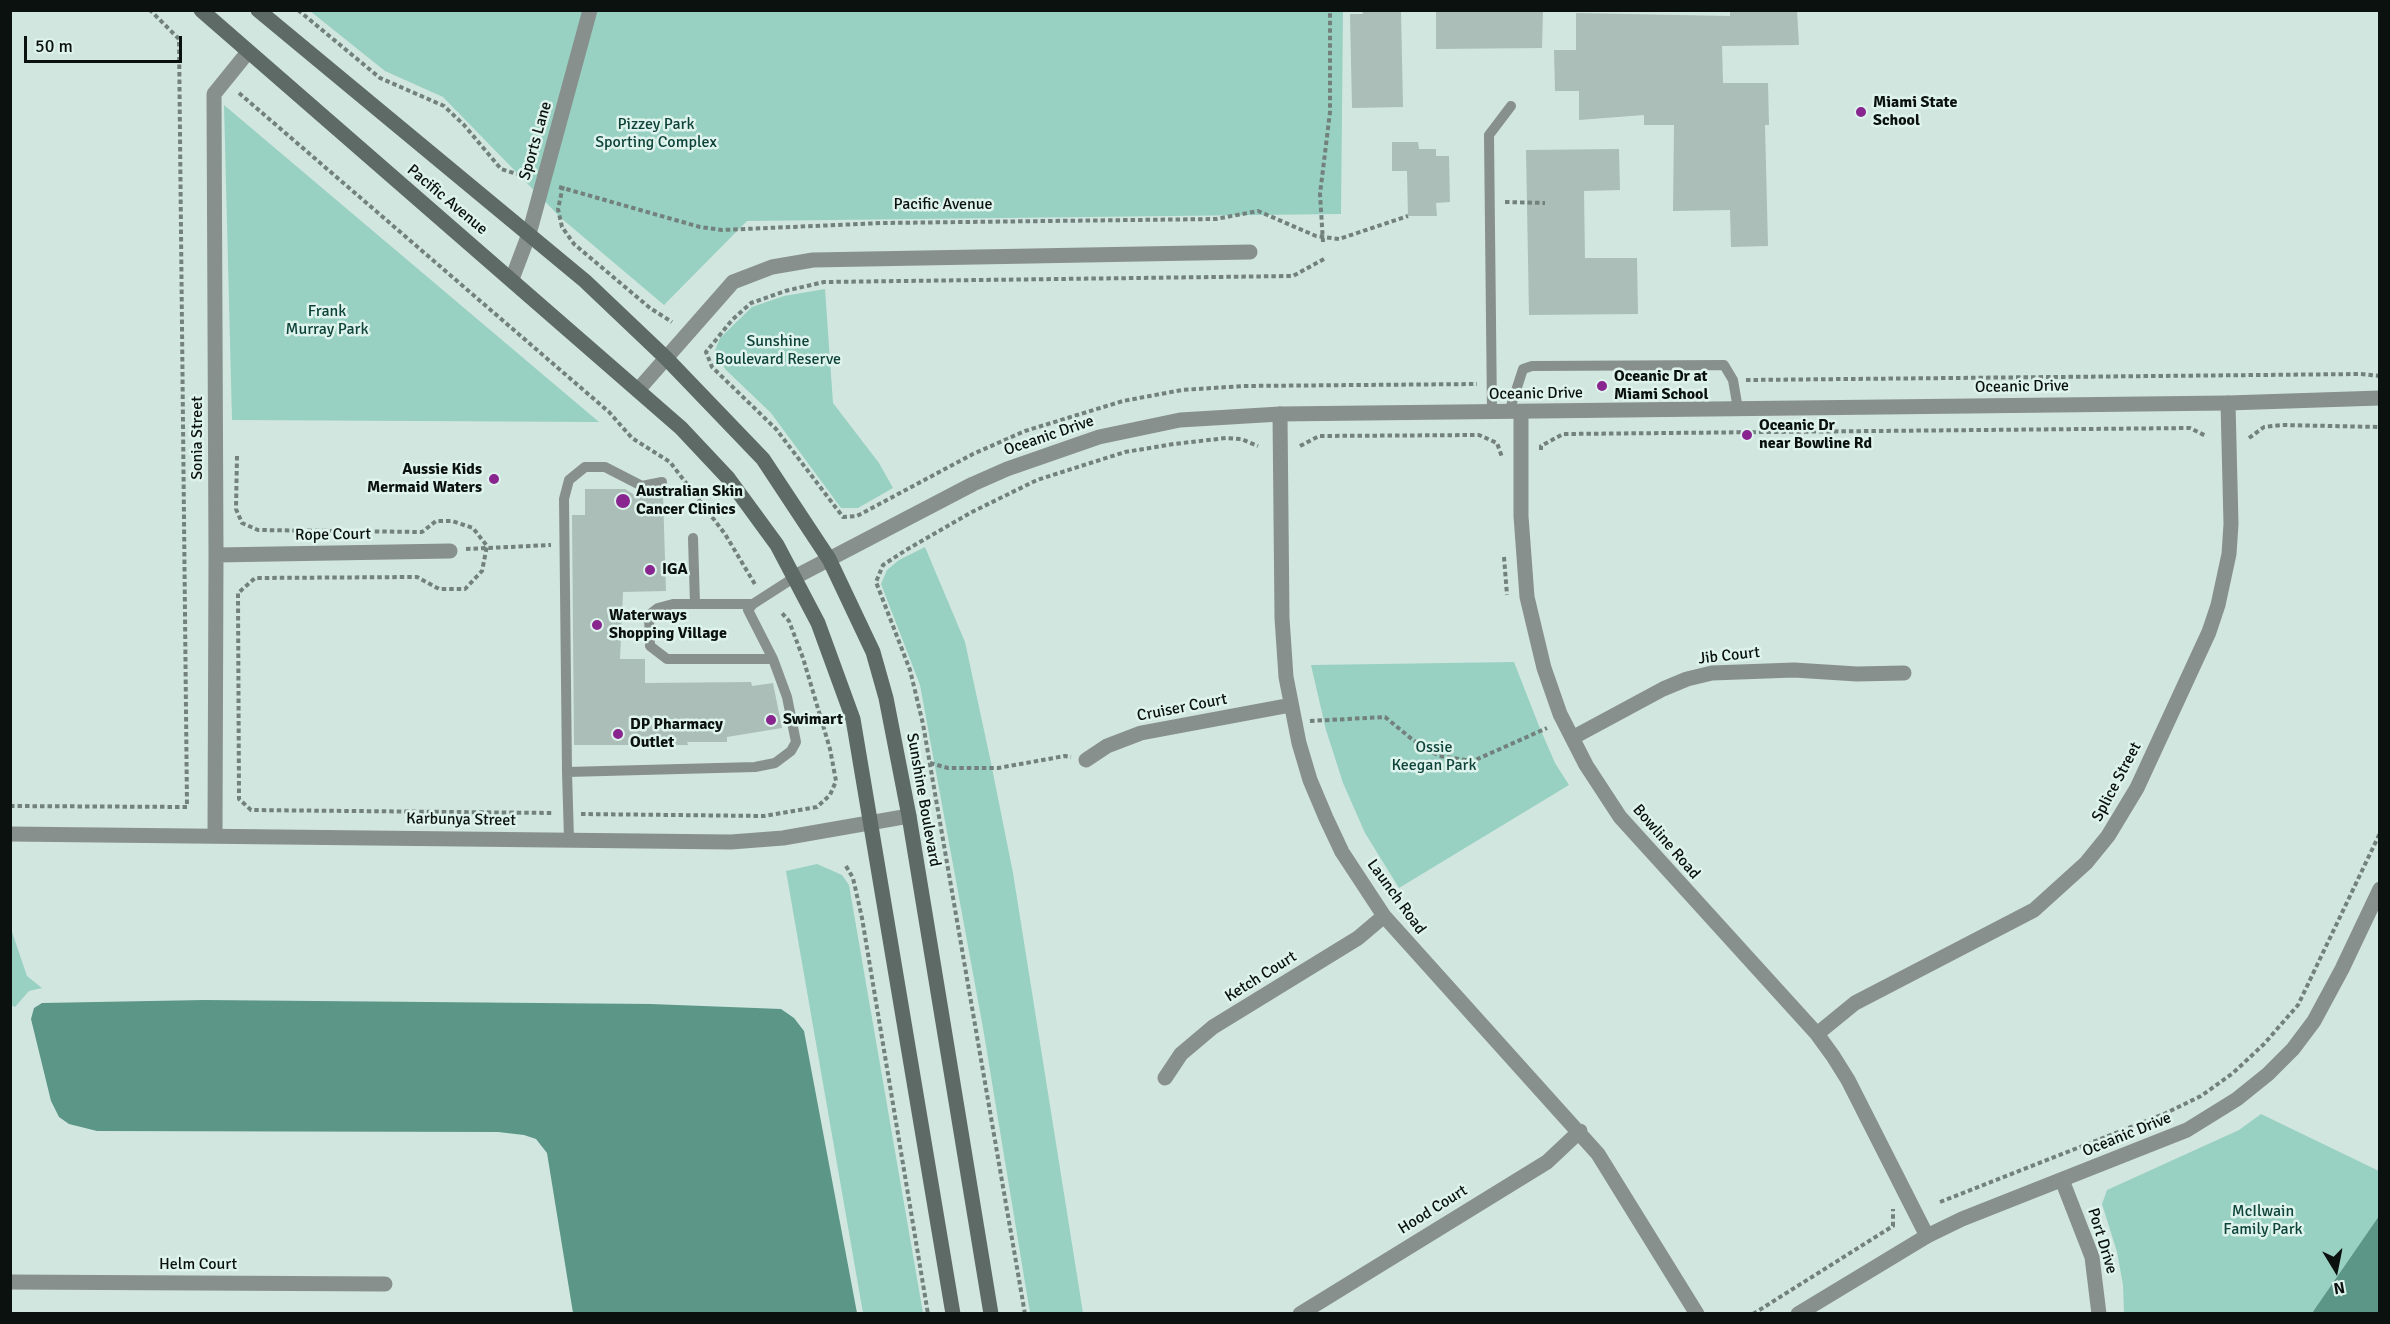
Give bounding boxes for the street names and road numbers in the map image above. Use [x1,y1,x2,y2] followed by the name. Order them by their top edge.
[516,99,556,183] street label: Sports Lane
[403,161,491,239] street label: Pacific Avenue
[893,195,993,215] street label: Pacific Avenue
[1975,377,2069,397] street label: Oceanic Drive
[1489,384,1583,404] street label: Oceanic Drive
[188,396,208,480] street label: Sonia Street
[1001,412,1097,460] street label: Oceanic Drive
[295,525,371,545] street label: Rope Court
[1697,643,1761,669] street label: Jib Court
[1135,690,1229,726] street label: Cruiser Court
[902,732,944,868] street label: Sunshine Boulevard
[2088,739,2146,825] street label: Splice Street
[1628,801,1704,883] street label: Bowline Road
[406,809,516,831] street label: Karbunya Street
[1362,856,1430,938] street label: Launch Road
[1222,947,1300,1007] street label: Ketch Court
[2080,1108,2174,1162] street label: Oceanic Drive
[1395,1181,1471,1239] street label: Hood Court
[2083,1206,2121,1276] street label: Port Drive
[159,1255,237,1275] street label: Helm Court

